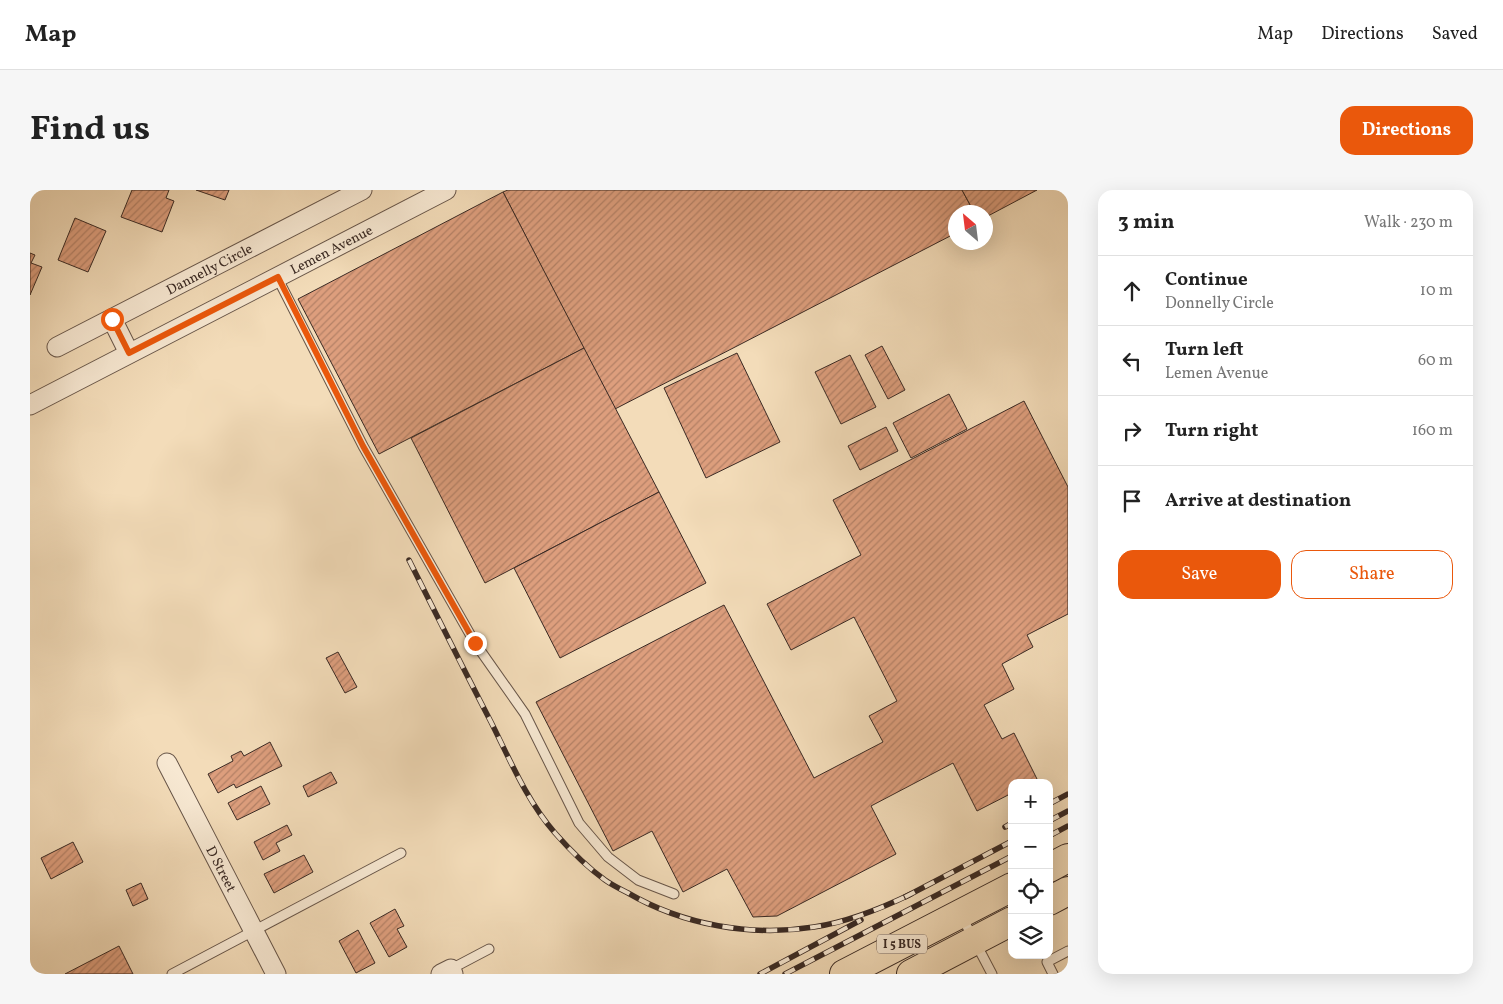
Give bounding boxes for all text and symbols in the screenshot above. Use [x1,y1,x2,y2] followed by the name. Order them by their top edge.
[25,18,76,52] text: Map
[1257,22,1293,47] text: Map
[1321,22,1404,47] text: Directions
[1432,22,1478,47] text: Saved
[30,106,150,154] text: Find us
[1340,106,1473,155] button: Directions
[948,205,993,250] north arrow
[1118,208,1174,237] text: 3 min
[1364,212,1453,234] text: Walk · 230 m
[287,221,377,280] street label: Lemen Avenue
[163,240,257,300] street label: Dannelly Circle
[1165,267,1248,293] text: Continue
[1118,277,1146,305] icon: ahead
[1420,280,1453,302] text: 10 m
[1165,293,1274,315] text: Donnelly Circle
[101,308,124,331] route start
[1165,337,1244,363] text: Turn left
[1118,347,1146,375] icon: left
[1418,350,1453,372] text: 60 m
[1165,363,1268,385] text: Lemen Avenue
[1118,417,1146,445] icon: right
[1165,418,1258,444] text: Turn right
[1412,420,1453,442] text: 160 m
[1118,487,1146,515] icon: arrive
[1165,488,1351,514] text: Arrive at destination
[1118,550,1281,599] button: Save
[1291,550,1453,599] button: Share
[464,632,487,655] route end
[1008,779,1053,959] map controls
[1008,779,1053,824] button: +
[1008,824,1053,869] button: −
[200,843,240,896] street label: D Street
[1008,869,1053,914] button: locate
[1008,914,1053,959] button: layers
[877,934,927,954] road number: I 5 BUS

